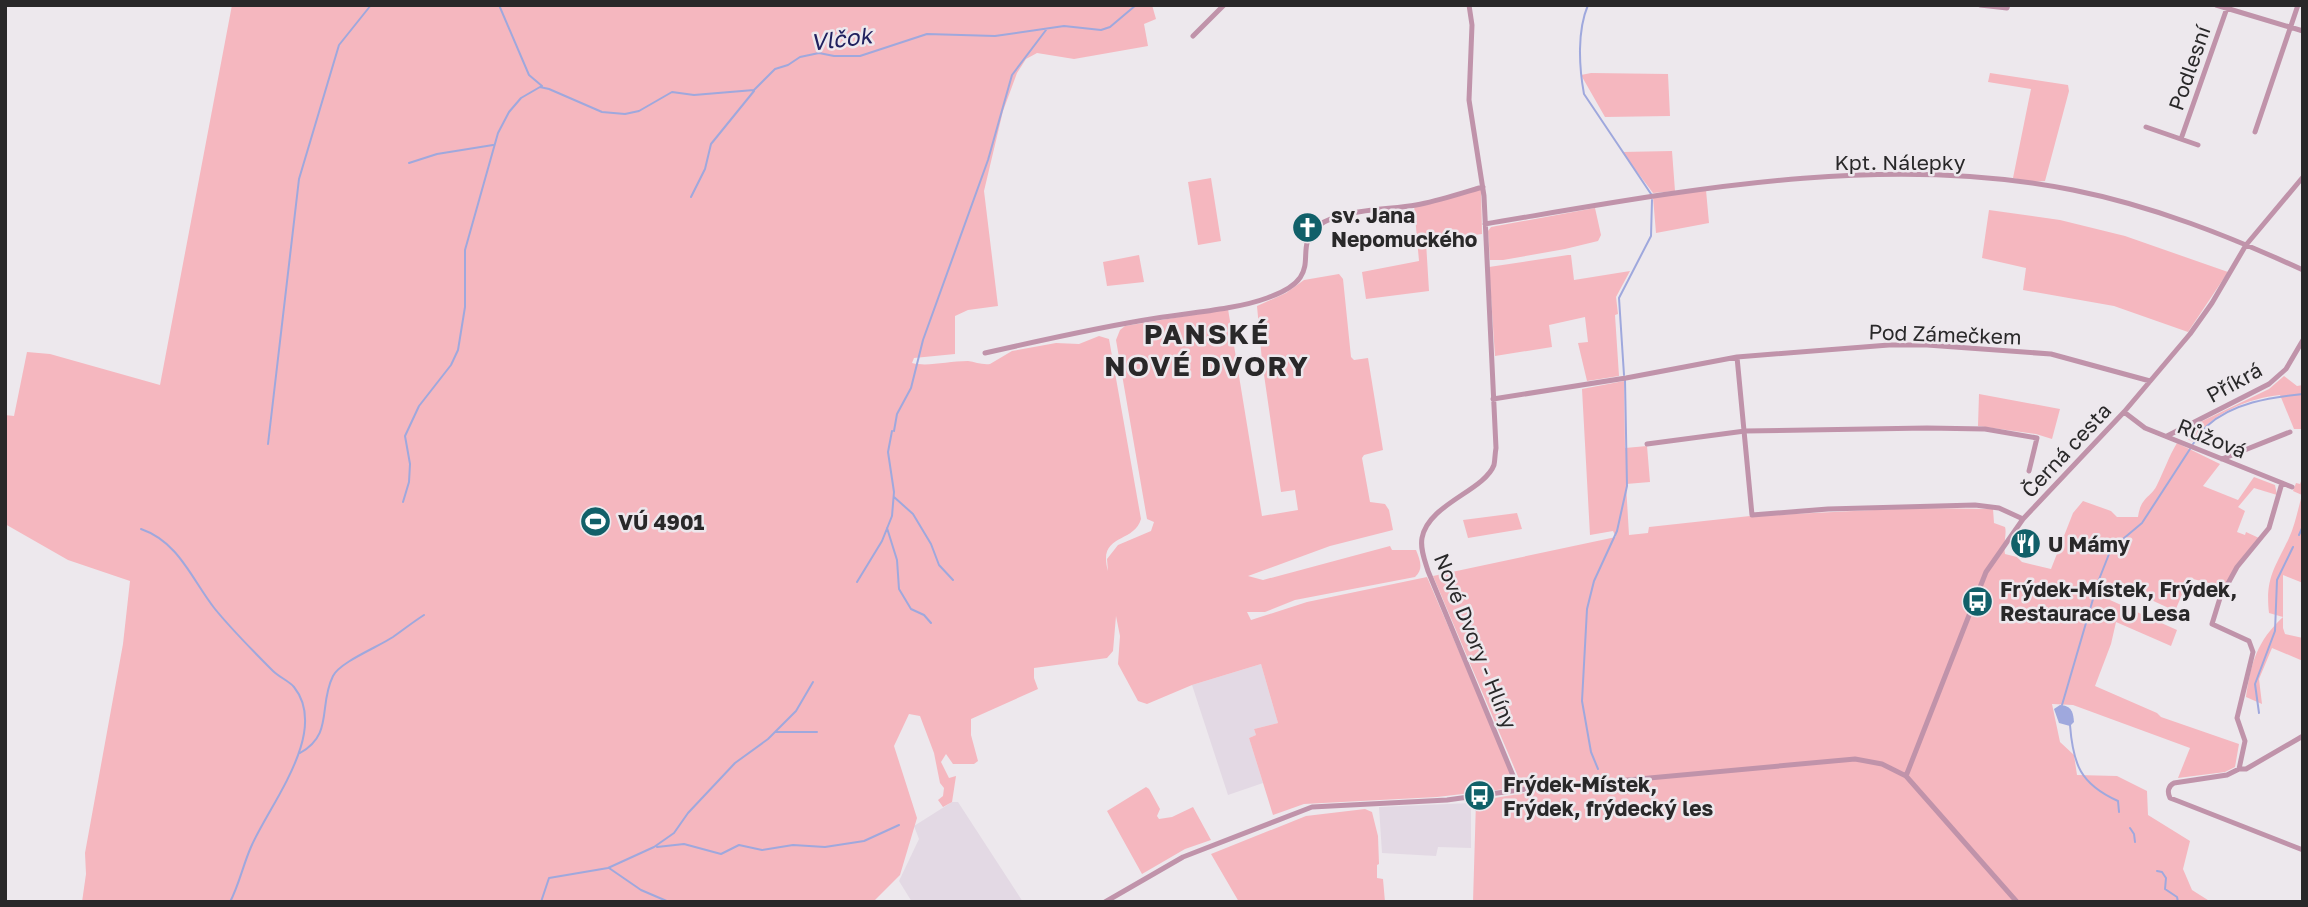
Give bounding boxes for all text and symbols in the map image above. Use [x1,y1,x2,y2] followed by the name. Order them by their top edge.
[809,20,875,56] water label: Vlčok
[2162,21,2216,114] street label: Podlesní
[1834,149,1966,175] street label: Kpt. Nálepky
[1331,202,1477,252] place label: sv. Jana Nepomuckého
[1291,210,1325,244] church icon: sv. Jana Nepomuckého
[1104,317,1310,382] district label: PANSKÉ NOVÉ DVORY
[1868,318,2022,350] street label: Pod Zámečkem
[2202,356,2266,408] street label: Příkrá
[2016,397,2116,503] street label: Černá cesta
[2174,412,2250,464] street label: Růžová
[578,505,612,539] sports icon: VÚ 4901
[618,509,705,535] place label: VÚ 4901
[2008,527,2042,561] restaurant icon: U Mámy
[2048,531,2130,557] place label: U Mámy
[1429,549,1523,733] street label: Nové Dvory - Hlíny
[2000,576,2237,626] place label: Frýdek-Místek, Frýdek, Restaurace U Lesa
[1960,584,1994,618] bus stop icon: Frýdek-Místek, Frýdek, Restaurace U Lesa
[1503,771,1714,821] place label: Frýdek-Místek, Frýdek, frýdecký les
[1463,779,1497,813] bus stop icon: Frýdek-Místek, Frýdek, frýdecký les

